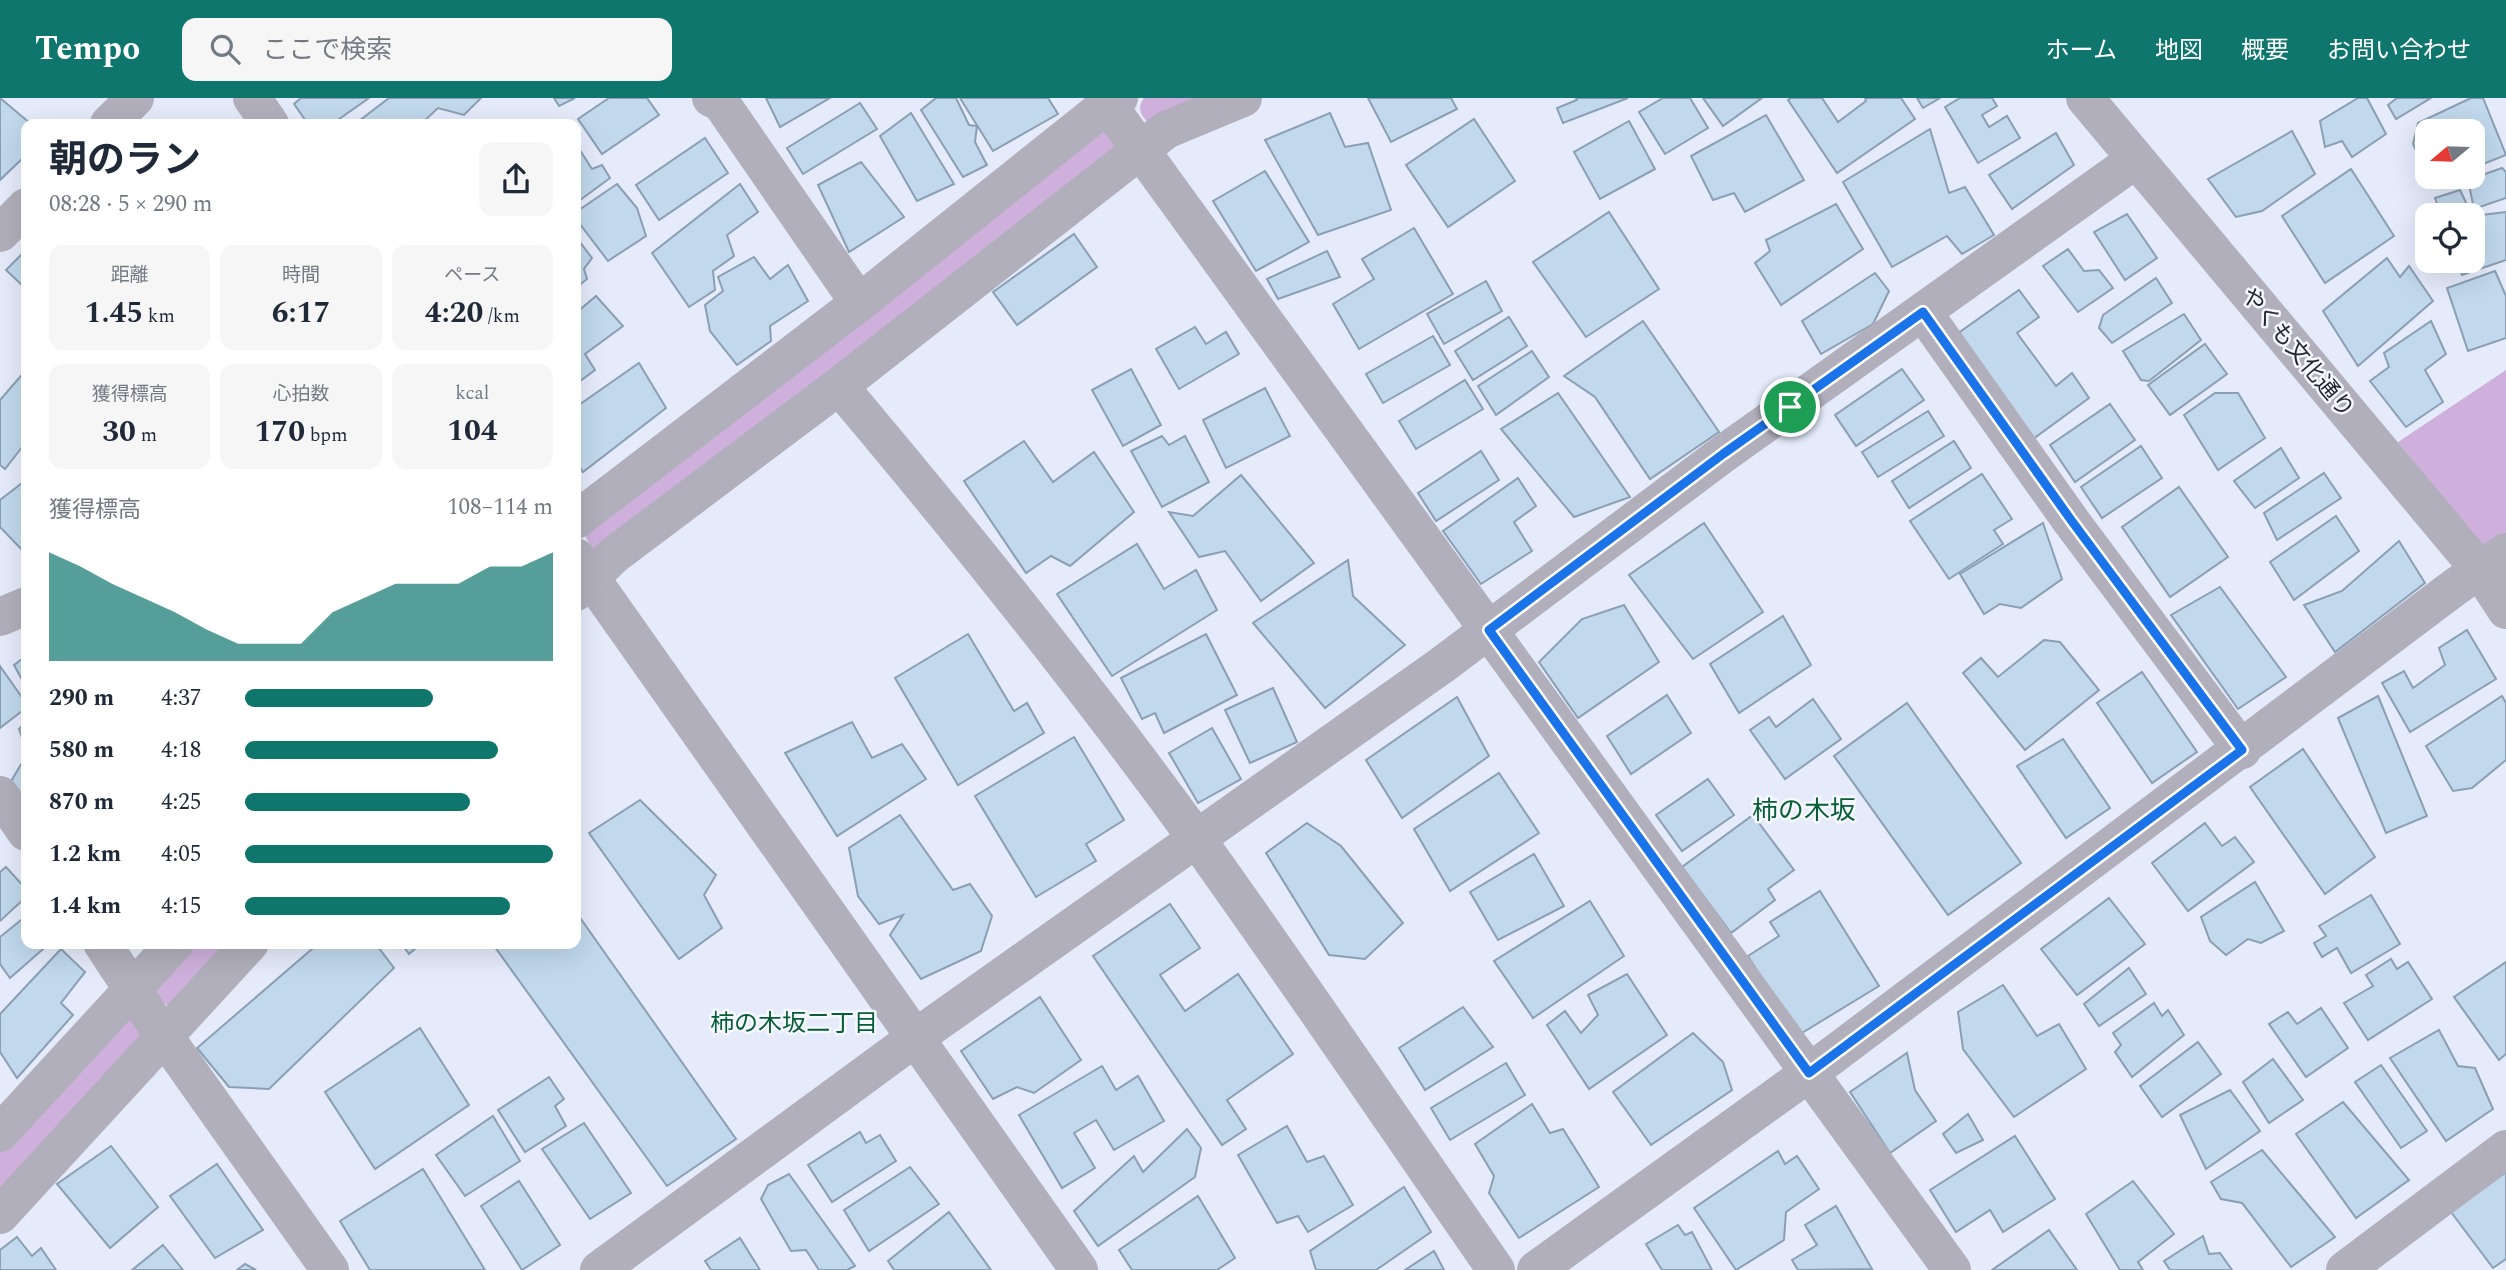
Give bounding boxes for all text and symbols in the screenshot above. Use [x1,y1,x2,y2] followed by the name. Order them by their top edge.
[182,18,672,81] search box
[35,24,140,74] text: Tempo
[206,30,244,68] icon: search
[262,30,392,70] text: ここで検索
[2046,33,2117,69] text: ホーム
[2155,33,2203,69] text: 地図
[2241,33,2289,69] text: 概要
[2327,33,2471,69] text: お問い合わせ
[2415,119,2485,189] north arrow
[2415,119,2485,273] map controls
[49,132,201,190] text: 朝のラン
[479,142,553,216] button: share
[49,187,213,222] text: 08:28 · 5 × 290 m
[2415,203,2485,273] button: locate
[111,261,149,290] text: 距離
[282,261,320,290] text: 時間
[444,261,500,290] text: ペース
[2232,280,2362,426] street label: やくも文化通り
[85,290,143,336] text: 1.45
[272,290,330,336] text: 6:17
[425,290,483,336] text: 4:20
[143,302,175,331] text: km
[483,302,520,331] text: /km
[1760,377,1820,437] pin
[455,379,489,408] text: kcal
[92,380,168,409] text: 獲得標高
[272,380,330,409] text: 心拍数
[1771,388,1809,426] icon: arrive
[447,408,498,454] text: 104
[102,409,136,455] text: 30
[254,409,305,455] text: 170
[136,421,157,450] text: m
[305,421,348,450] text: bpm
[447,490,553,525] text: 108–114 m
[49,493,141,528] text: 獲得標高
[49,681,114,716] text: 290 m
[161,681,201,716] text: 4:37
[49,733,114,768] text: 580 m
[161,733,201,768] text: 4:18
[49,785,114,820] text: 870 m
[161,785,201,820] text: 4:25
[1752,791,1856,831] district label: 柿の木坂
[49,837,121,872] text: 1.2 km
[161,837,201,872] text: 4:05
[49,889,121,924] text: 1.4 km
[161,889,201,924] text: 4:15
[710,1006,878,1042] district label: 柿の木坂二丁目

